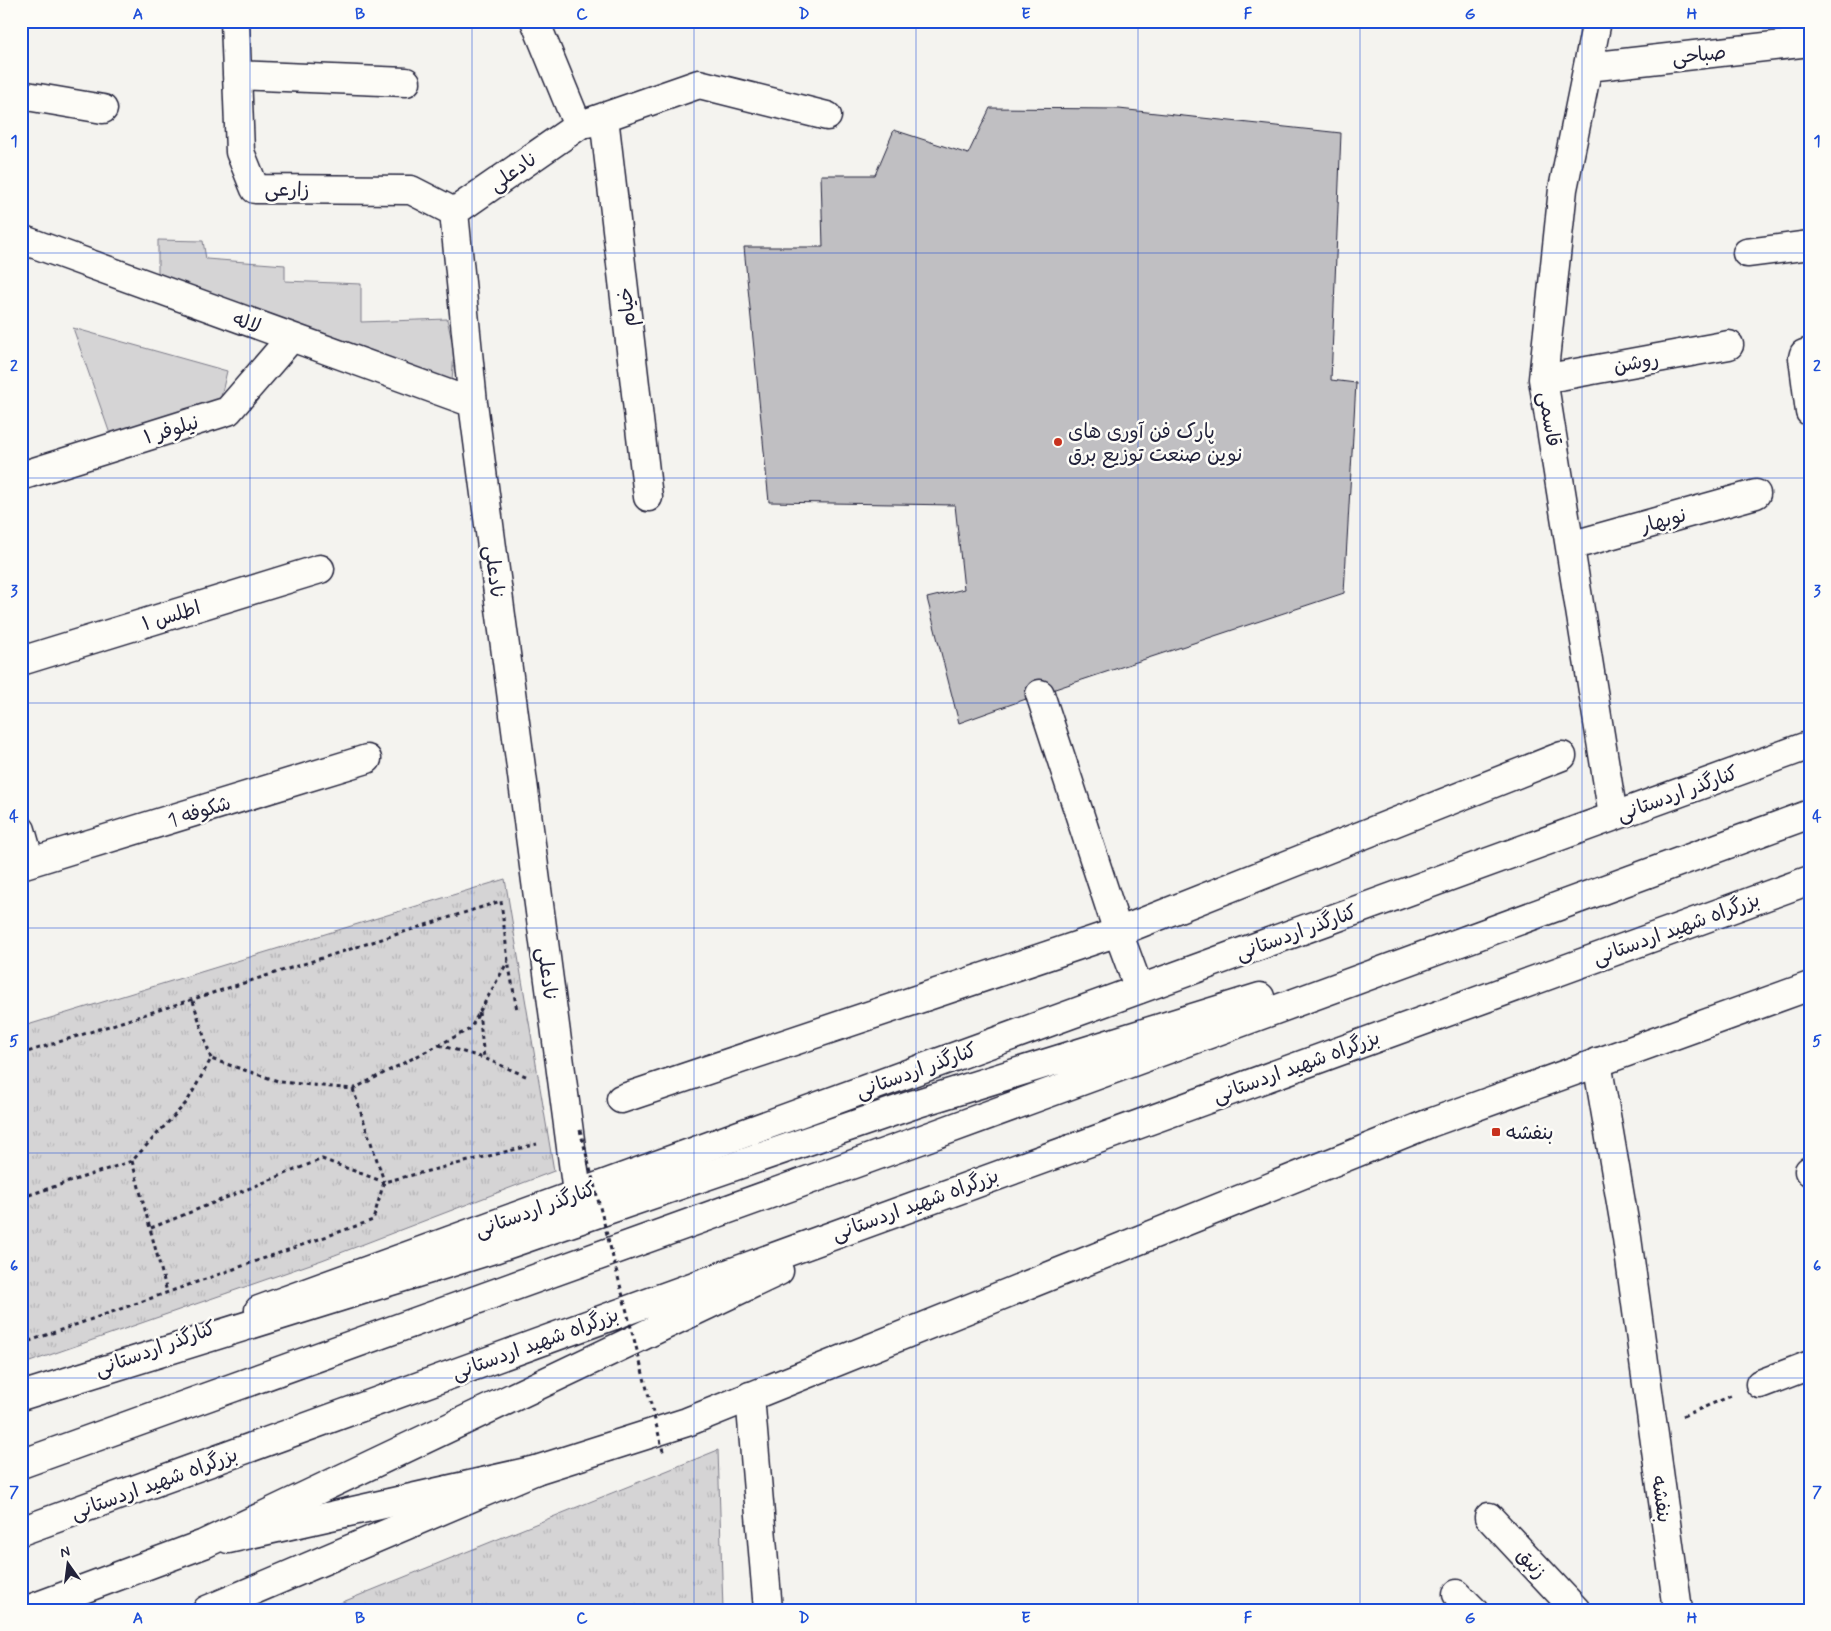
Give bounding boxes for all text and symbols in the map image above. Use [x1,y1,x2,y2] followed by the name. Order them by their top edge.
[133,4,143,25] text: A
[355,4,365,25] text: B
[576,4,588,25] text: C
[798,4,810,25] text: D
[1021,4,1031,25] text: E
[1244,4,1253,25] text: F
[1465,4,1476,25] text: G
[1687,4,1698,25] text: H
[1671,39,1728,72] street label: صباحی
[10,131,18,152] text: 1
[1813,131,1821,152] text: 1
[484,146,544,199] street label: نادعلی
[264,177,310,204] street label: زارعی
[612,286,643,328] street label: خیام
[229,306,264,341] street label: لاله
[1611,346,1661,381] street label: روشن
[10,356,18,377] text: 2
[1813,356,1821,377] text: 2
[1531,390,1566,449] street label: قاسمی
[141,409,202,452] street label: نیلوفر ۱
[1068,419,1242,469] place label: پارک فن آوری های نوین صنعت توزیع برق
[1052,436,1064,448] marker: پارک فن آوری های نوین صنعت توزیع برق
[1636,502,1689,541] street label: نوبهار
[477,544,510,601] street label: نادعلی
[10,581,18,602] text: 3
[1813,581,1821,602] text: 3
[139,595,204,638] street label: اطلس ۱
[1613,760,1742,829] street label: کنارگذر اردستانی
[164,790,234,835] street label: شکوفه 1
[9,806,19,827] text: 4
[1812,806,1822,827] text: 4
[1589,887,1764,972] street label: بزرگراه شهید اردستانی
[1232,899,1361,968] street label: کنارگذر اردستانی
[530,946,563,1003] street label: نادعلی
[1209,1025,1384,1110] street label: بزرگراه شهید اردستانی
[9,1031,19,1052] text: 5
[1812,1031,1822,1052] text: 5
[852,1037,981,1106] street label: کنارگذر اردستانی
[1506,1120,1554,1147] place label: بنفشه
[1490,1126,1502,1138] marker: بنفشه
[828,1163,1003,1248] street label: بزرگراه شهید اردستانی
[471,1176,600,1245] street label: کنارگذر اردستانی
[10,1256,18,1277] text: 6
[1813,1256,1821,1277] text: 6
[448,1302,623,1387] street label: بزرگراه شهید اردستانی
[91,1315,220,1384] street label: کنارگذر اردستانی
[67,1442,242,1527] street label: بزرگراه شهید اردستانی
[1644,1474,1677,1525] street label: بنفشه
[9,1482,19,1503] text: 7
[1812,1482,1822,1503] text: 7
[42,1538,92,1588] north arrow
[58,1542,72,1562] text: N
[1510,1543,1552,1585] street label: زنبق
[133,1608,143,1629] text: A
[355,1608,365,1629] text: B
[576,1608,588,1629] text: C
[798,1608,810,1629] text: D
[1021,1608,1031,1629] text: E
[1244,1608,1253,1629] text: F
[1465,1608,1476,1629] text: G
[1687,1608,1698,1629] text: H

